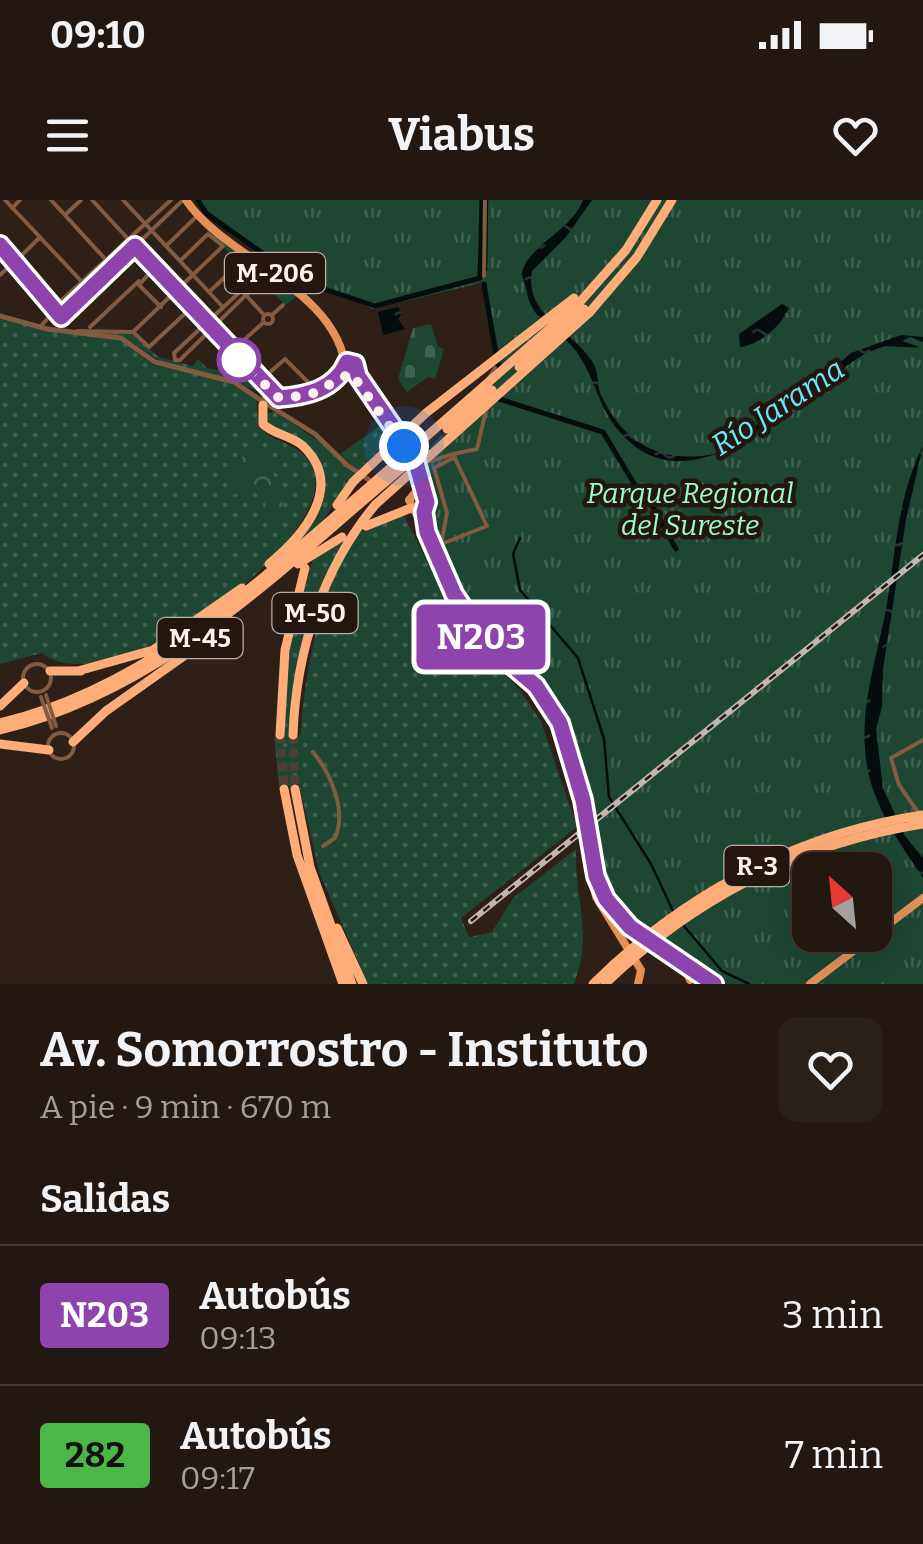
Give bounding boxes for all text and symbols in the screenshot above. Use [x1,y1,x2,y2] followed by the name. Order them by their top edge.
[50,12,146,58] text: 09:10
[40,108,95,163] icon: menu
[388,108,535,162] text: Viabus
[828,108,883,163] icon: heart
[225,253,325,293] road number: M-206
[218,339,260,381] unlabelled marker
[705,351,851,463] water label: Río Jarama
[379,421,429,471] your location
[586,477,794,542] park label: Parque Regional del Sureste
[272,593,358,633] road number: M-50
[411,604,551,670] line badge: N203
[436,616,526,658] text: N203
[158,618,242,658] road number: M-45
[724,846,790,886] road number: R-3
[792,852,892,952] north arrow
[792,852,892,952] map controls
[778,1017,883,1122] button: heart
[40,1021,649,1079] text: Av. Somorrostro - Instituto
[40,1088,331,1126] text: A pie · 9 min · 670 m
[40,1176,170,1222] text: Salidas
[199,1273,351,1319] text: Autobús
[782,1292,883,1338] text: 3 min
[60,1294,149,1336] text: N203
[199,1319,276,1357] text: 09:13
[180,1413,332,1459] text: Autobús
[785,1432,883,1478] text: 7 min
[65,1434,125,1476] text: 282
[180,1459,255,1497] text: 09:17

